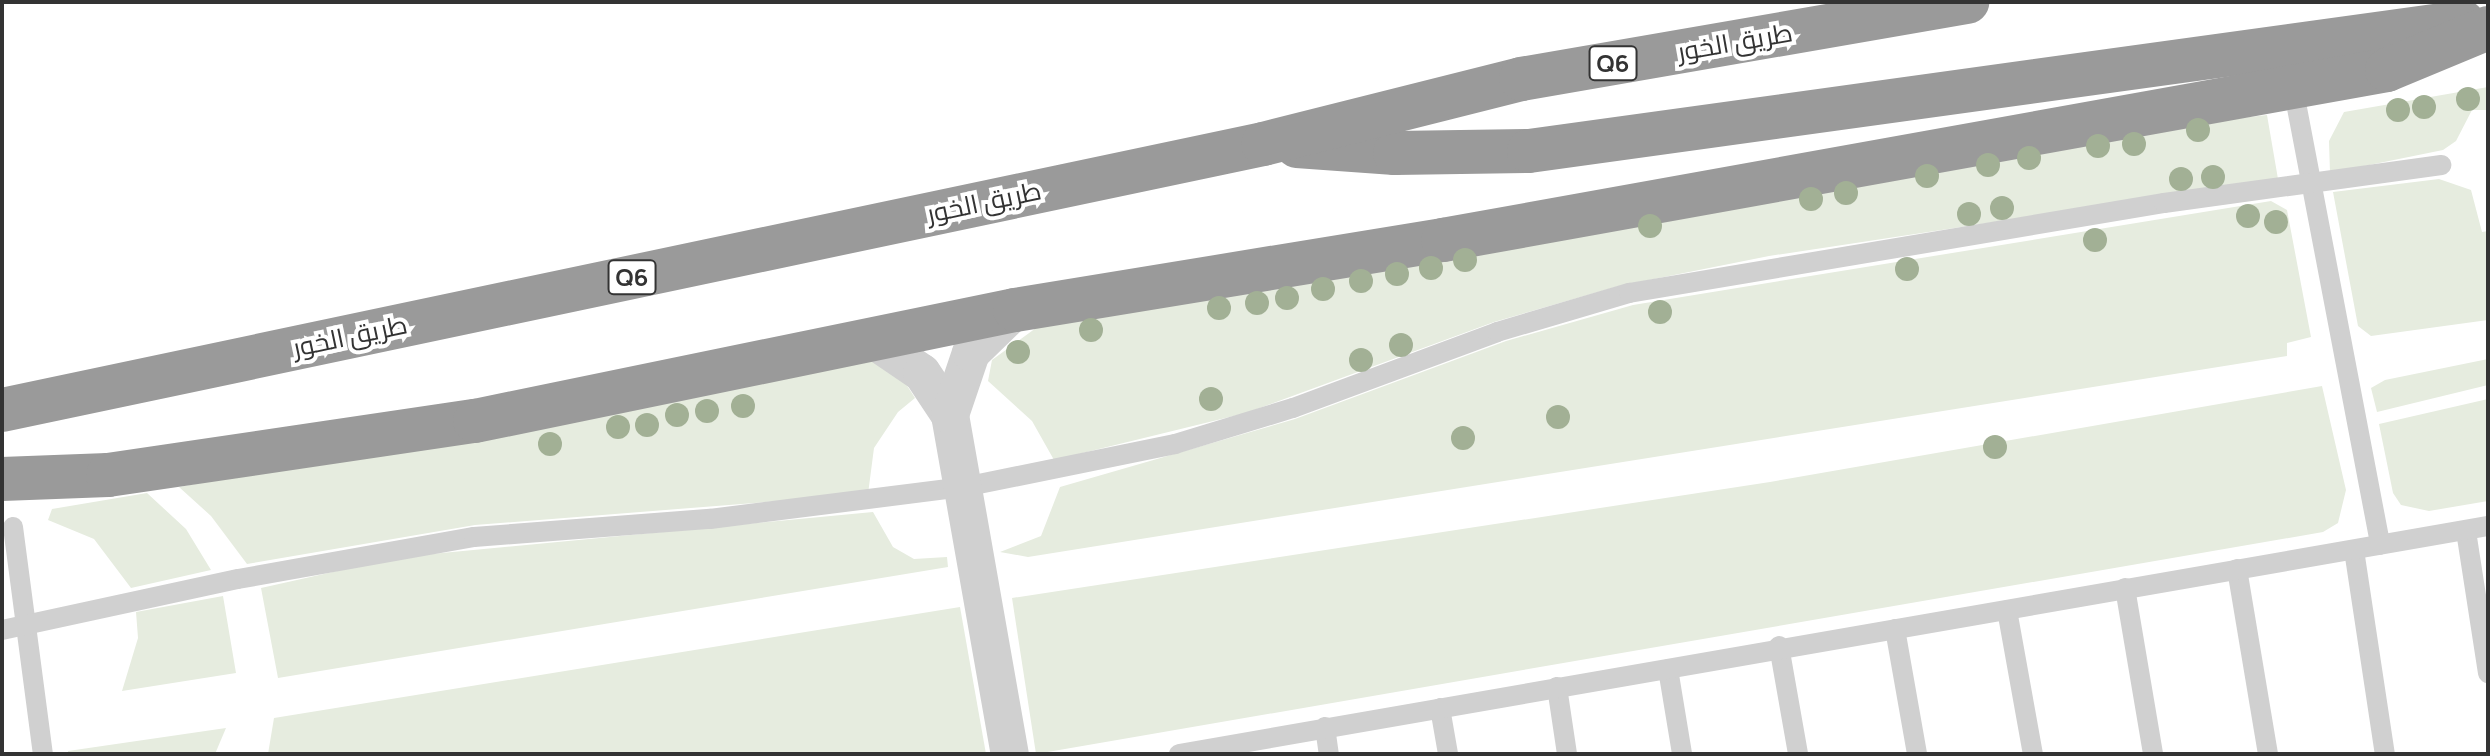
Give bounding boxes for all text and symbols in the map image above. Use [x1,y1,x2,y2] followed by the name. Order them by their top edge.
[1675,17,1795,67] street label: طريق الخور
[1587,43,1639,83] road number: Q6
[924,175,1044,229] street label: طريق الخور
[606,257,658,297] road number: Q6
[290,309,410,363] street label: طريق الخور

